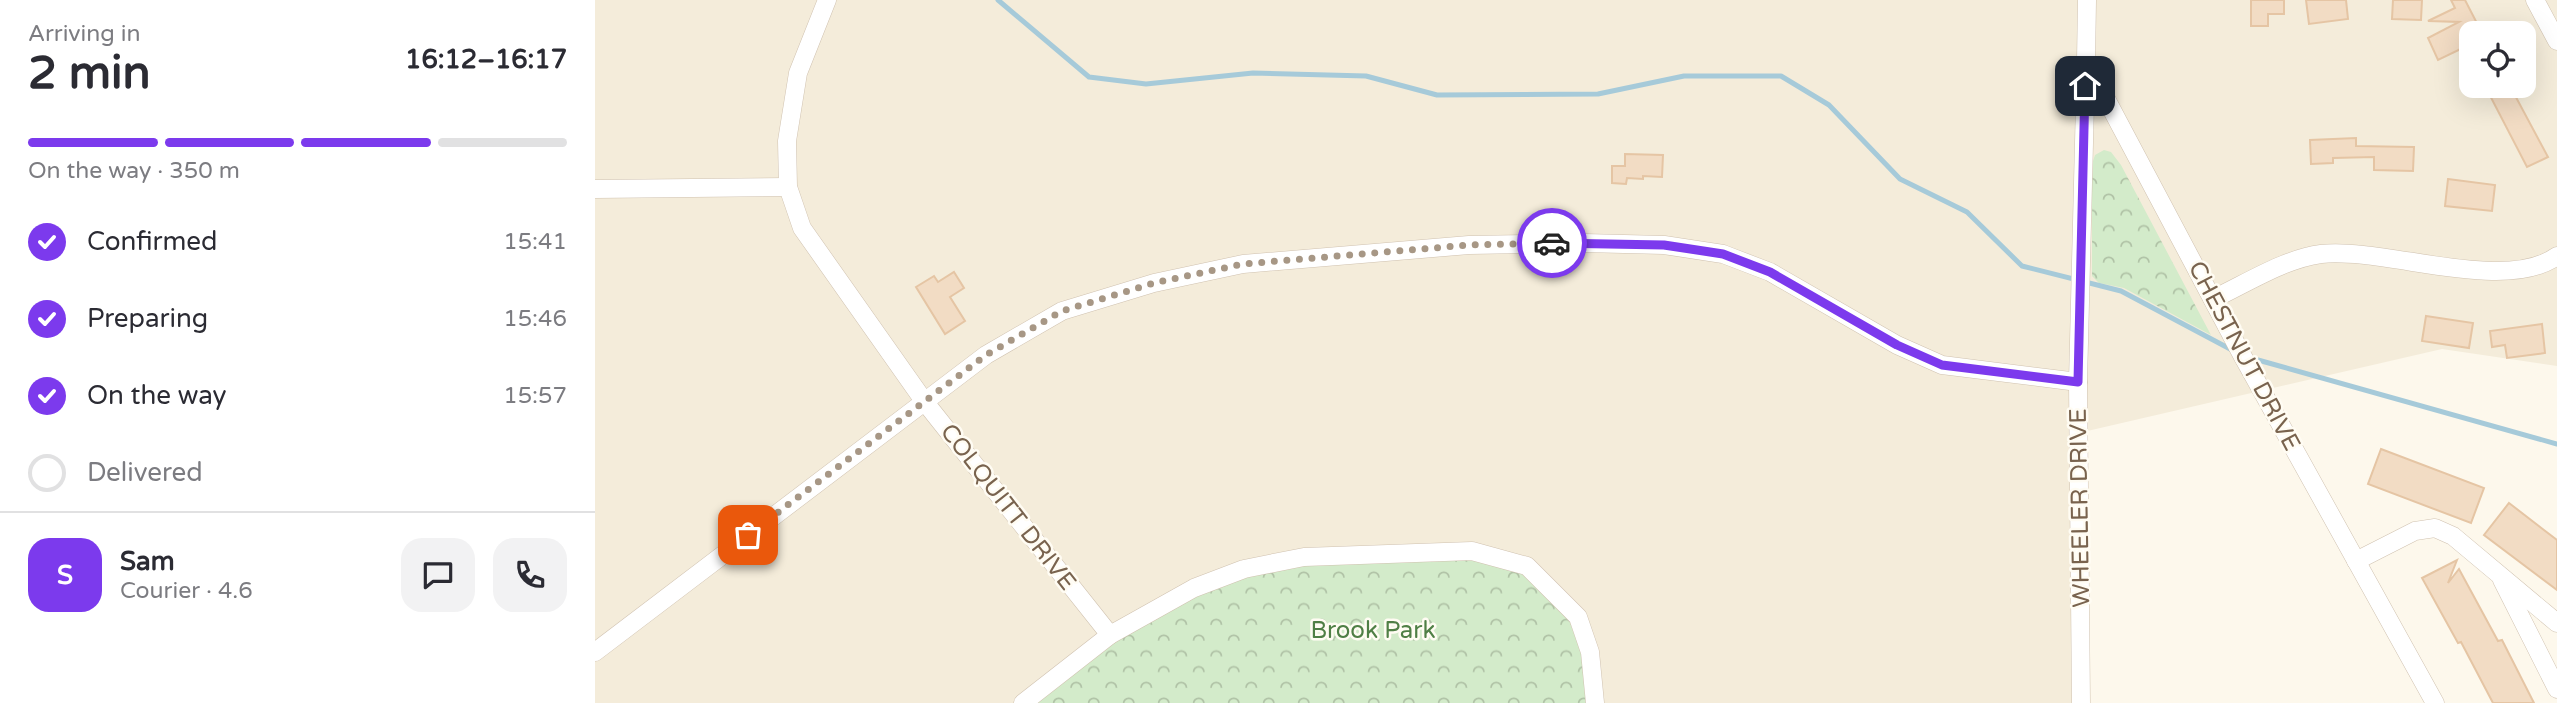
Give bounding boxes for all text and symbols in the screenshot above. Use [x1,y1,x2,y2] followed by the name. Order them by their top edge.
[28,20,141,48] text: Arriving in
[2459,21,2536,98] map controls
[2459,21,2536,98] button: locate
[405,44,567,75] text: 16:12–16:17
[28,46,151,101] text: 2 min
[2055,56,2115,116] pin
[2066,67,2104,105] icon: home
[28,157,240,185] text: On the way · 350 m
[1517,208,1587,278] courier
[28,223,66,261] icon: check
[1533,224,1571,262] icon: car
[87,226,217,257] text: Confirmed
[503,228,567,256] text: 15:41
[2182,256,2306,456] street label: CHESTNUT DRIVE
[28,300,66,338] icon: check
[87,303,208,334] text: Preparing
[503,305,567,333] text: 15:46
[28,377,66,415] icon: check
[87,380,227,411] text: On the way
[503,382,567,410] text: 15:57
[2064,408,2096,608] street label: WHEELER DRIVE
[934,418,1082,596] street label: COLQUITT DRIVE
[87,457,203,488] text: Delivered
[718,505,778,565] pin
[729,516,767,554] icon: bag
[401,538,475,612] button: chat
[493,538,567,612] button: phone
[120,546,175,577] text: Sam
[57,560,73,591] text: S
[120,577,253,605] text: Courier · 4.6
[1310,616,1436,645] park label: Brook Park

